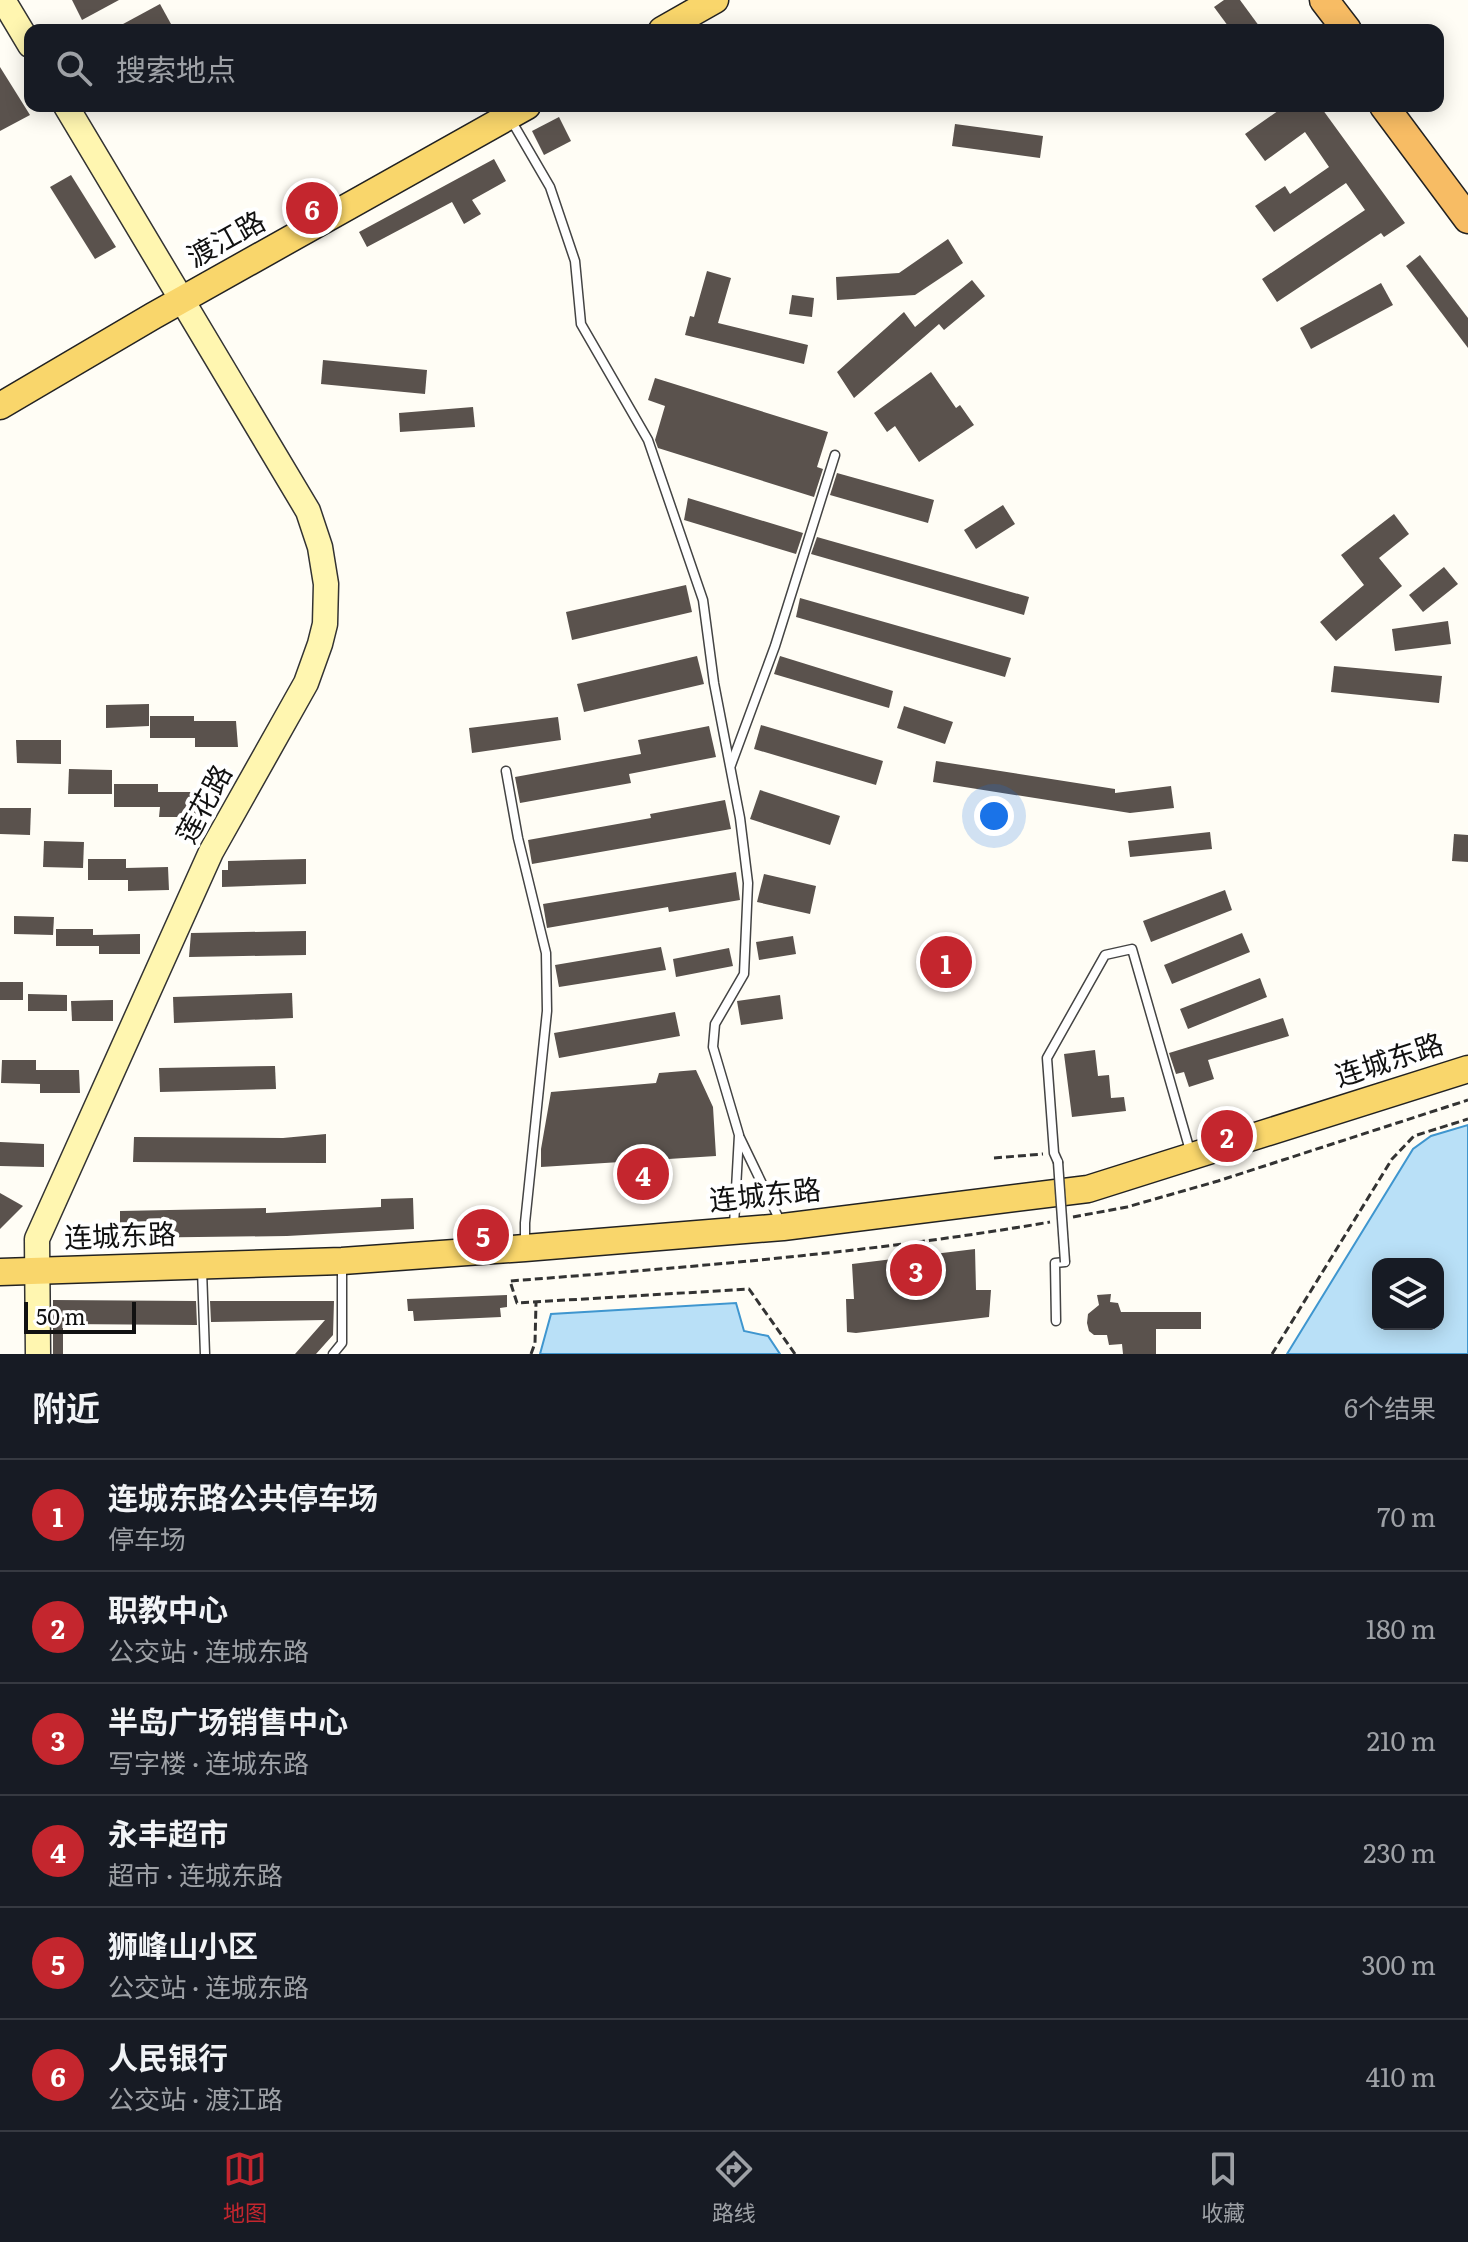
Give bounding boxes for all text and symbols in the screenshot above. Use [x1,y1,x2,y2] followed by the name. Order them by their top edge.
[24,24,1444,112] search box
[52,46,96,90] icon: search
[116,46,236,90] text: 搜索地点
[286,178,338,238] pin: 6
[178,199,272,276] street label: 渡江路
[164,756,240,850] street label: 莲花路
[974,796,1014,836] your location
[920,932,972,992] pin: 1
[1329,1021,1448,1095] street label: 连城东路
[1201,1106,1253,1166] pin: 2
[617,1144,669,1204] pin: 4
[707,1166,823,1220] street label: 连城东路
[457,1205,509,1265] pin: 5
[63,1211,177,1257] street label: 连城东路
[890,1240,942,1300] pin: 3
[1372,1258,1444,1330] map controls
[1372,1258,1444,1330] button: layers
[24,1298,136,1334] scale bar
[36,1299,86,1332] text: 50 m
[32,1381,100,1431] text: 附近
[1344,1387,1436,1426] text: 6个结果
[108,1474,378,1518] text: 连城东路公共停车场
[53,1496,63,1535] text: 1
[1377,1496,1436,1535] text: 70 m
[108,1518,186,1557] text: 停车场
[108,1586,228,1630] text: 职教中心
[51,1608,65,1647] text: 2
[1366,1608,1436,1647] text: 180 m
[108,1630,309,1669] text: 公交站 · 连城东路
[108,1698,348,1742] text: 半岛广场销售中心
[51,1720,65,1759] text: 3
[1367,1720,1436,1759] text: 210 m
[108,1742,309,1781] text: 写字楼 · 连城东路
[108,1810,228,1854] text: 永丰超市
[50,1832,66,1871] text: 4
[1363,1832,1436,1871] text: 230 m
[108,1854,283,1893] text: 超市 · 连城东路
[108,1922,258,1966] text: 狮峰山小区
[51,1944,65,1983] text: 5
[1361,1944,1436,1983] text: 300 m
[108,1966,309,2005] text: 公交站 · 连城东路
[108,2034,228,2078] text: 人民银行
[50,2056,66,2095] text: 6
[1366,2056,1436,2095] text: 410 m
[108,2078,283,2117] text: 公交站 · 渡江路
[223,2147,267,2228] tab: 地图
[712,2147,756,2228] tab: 路线
[1201,2147,1245,2228] tab: 收藏

